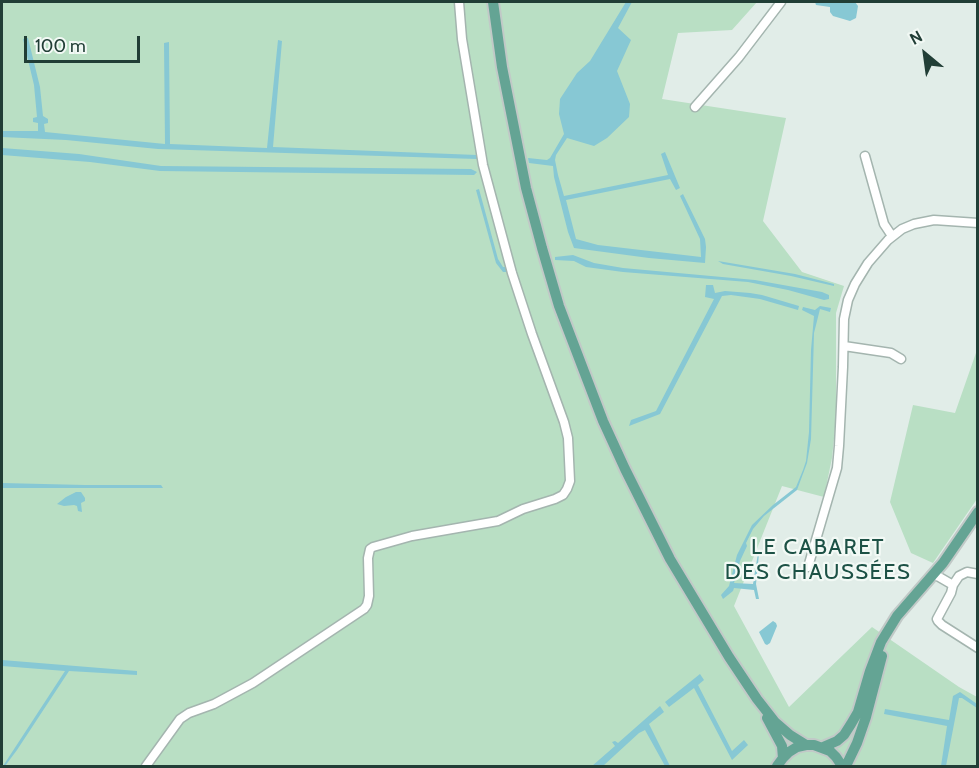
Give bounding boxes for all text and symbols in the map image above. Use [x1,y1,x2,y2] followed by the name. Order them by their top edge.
[27,24,142,62] scale bar
[895,24,955,84] north arrow
[906,27,926,49] text: N
[35,35,86,57] text: 100 m
[725,535,911,586] district label: LE CABARET DES CHAUSSÉES

